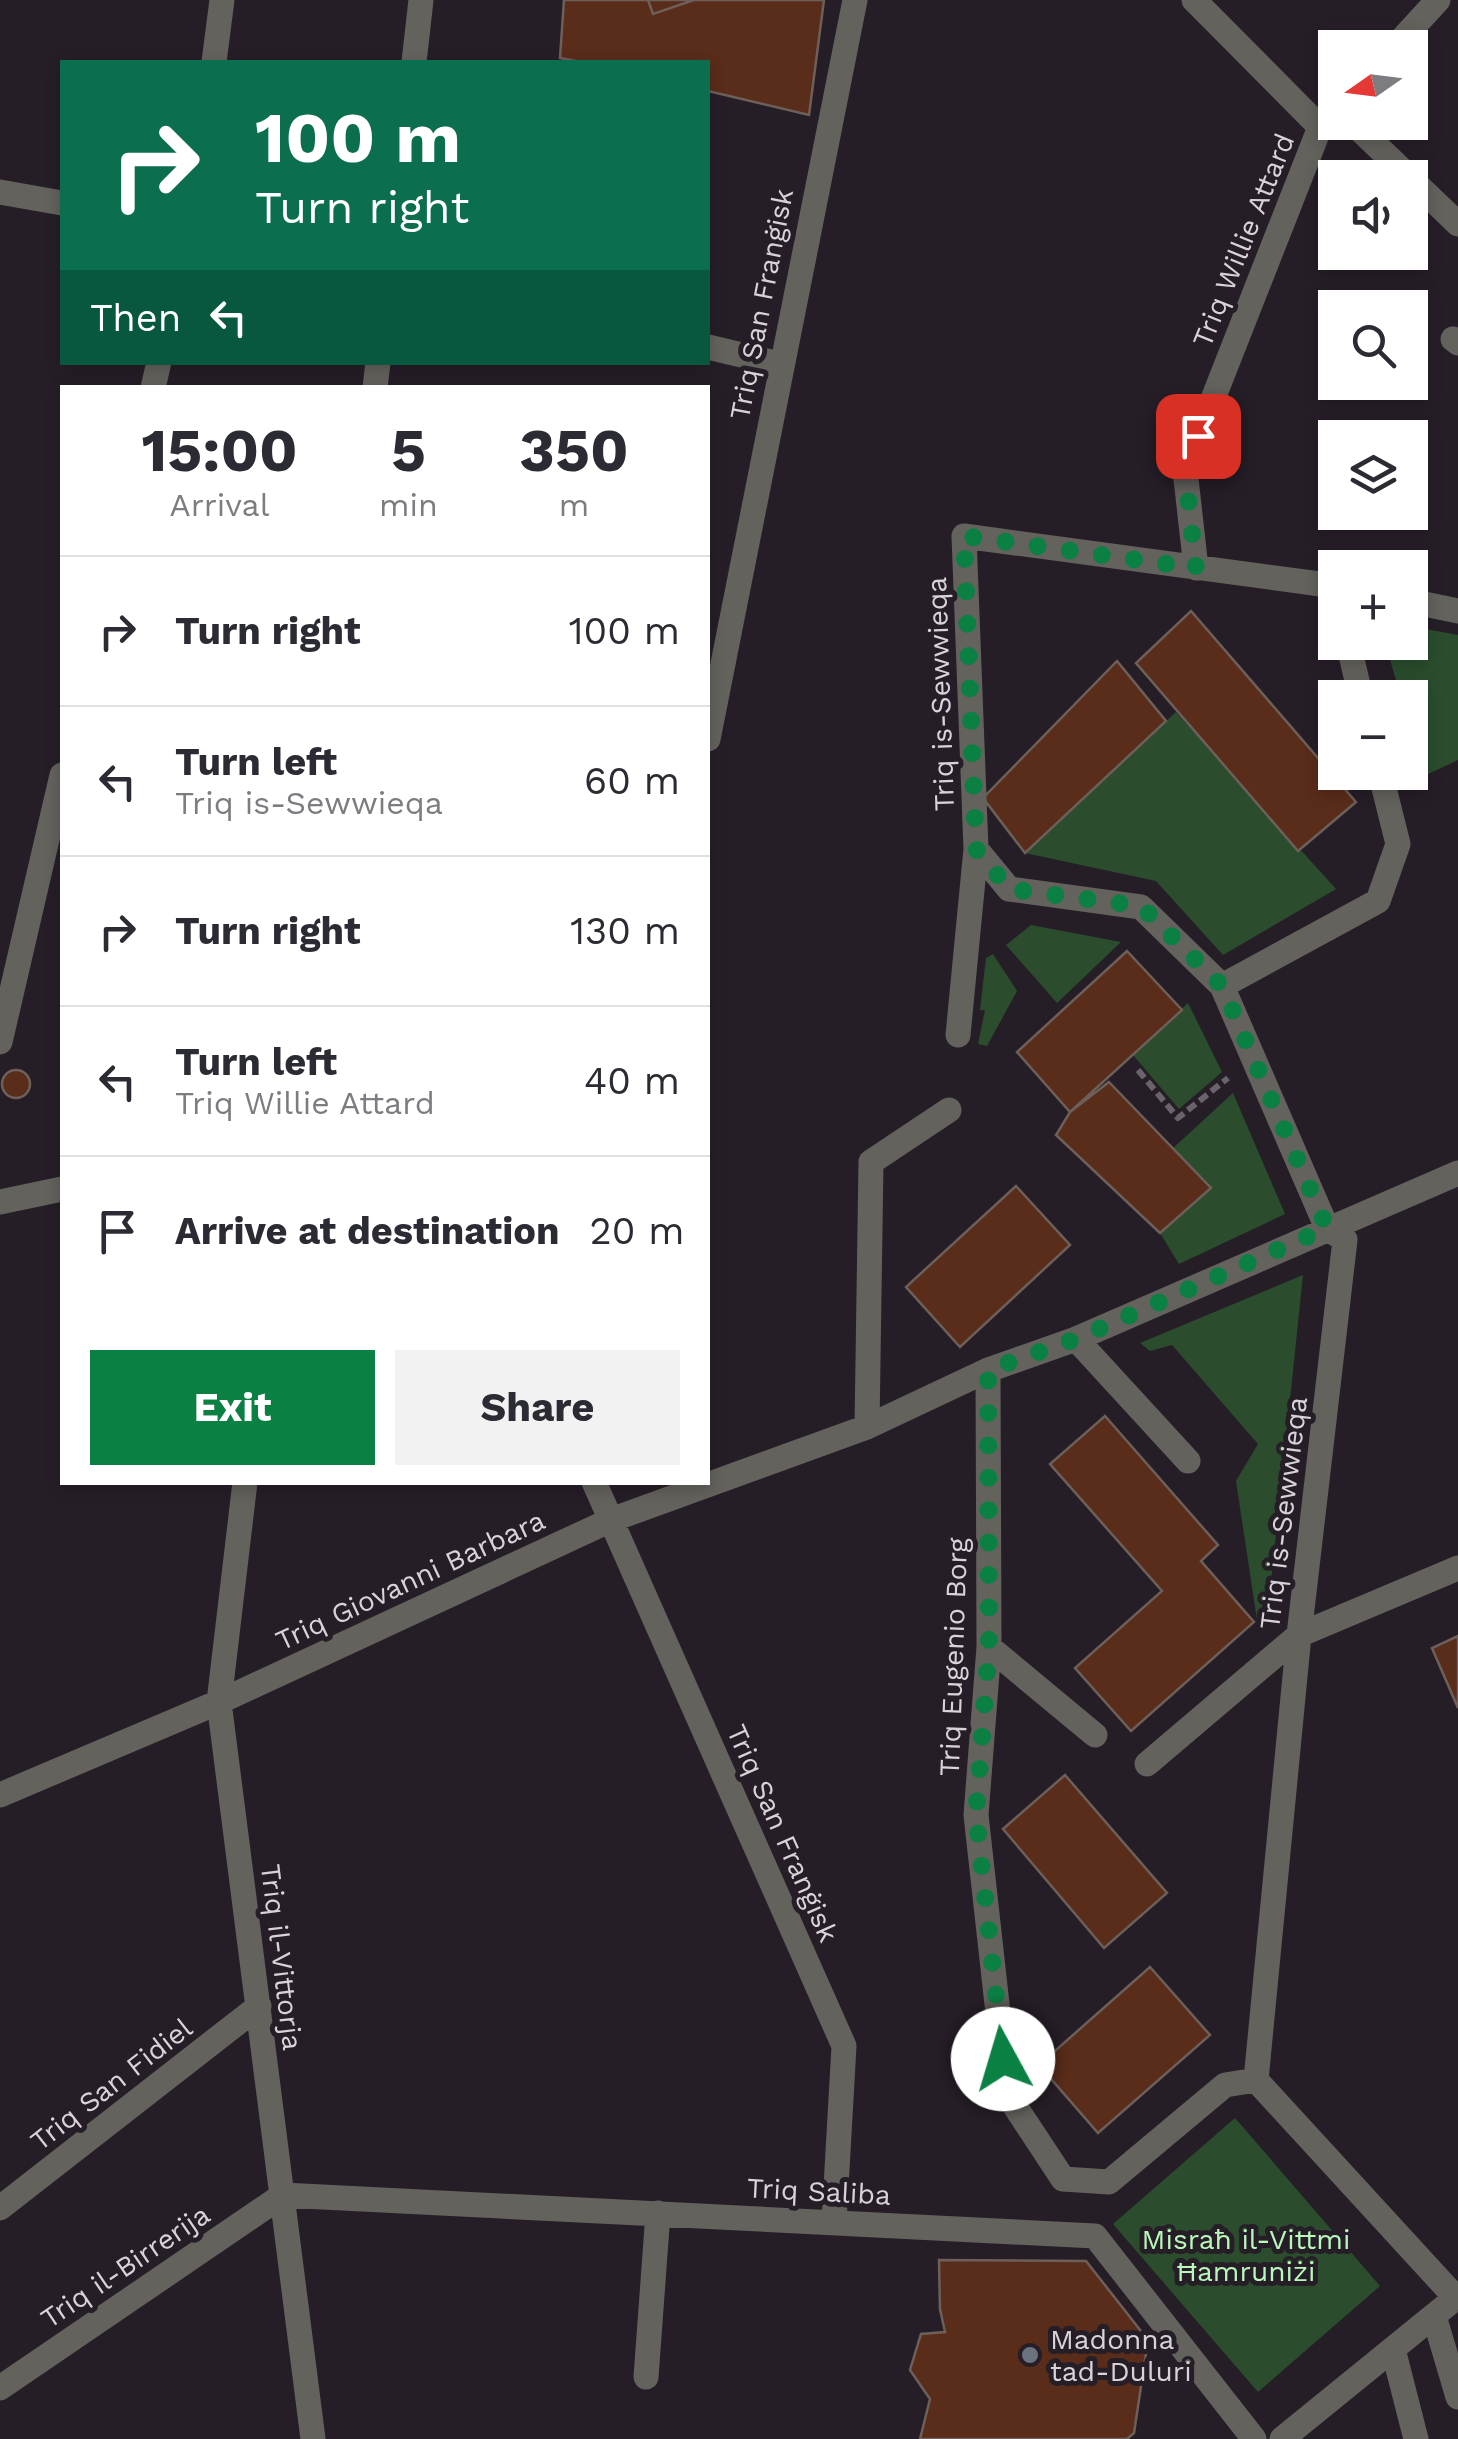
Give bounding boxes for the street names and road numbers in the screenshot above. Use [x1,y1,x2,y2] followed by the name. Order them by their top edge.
[1186,129,1301,352] street label: Triq Willie Attard
[723,186,800,422] street label: Triq San Franġisk
[920,576,961,812] street label: Triq is-Sewwieqa
[1253,1395,1314,1631] street label: Triq is-Sewwieqa
[270,1504,550,1657] street label: Triq Giovanni Barbara
[933,1537,974,1777] street label: Triq Eugenio Borg
[720,1719,845,1947] street label: Triq San Franġisk
[254,1862,309,2052] street label: Triq il-Vittorja
[24,2011,199,2158] street label: Triq San Fidiel
[746,2171,892,2212] street label: Triq Saliba
[35,2198,216,2335] street label: Triq il-Birrerija

